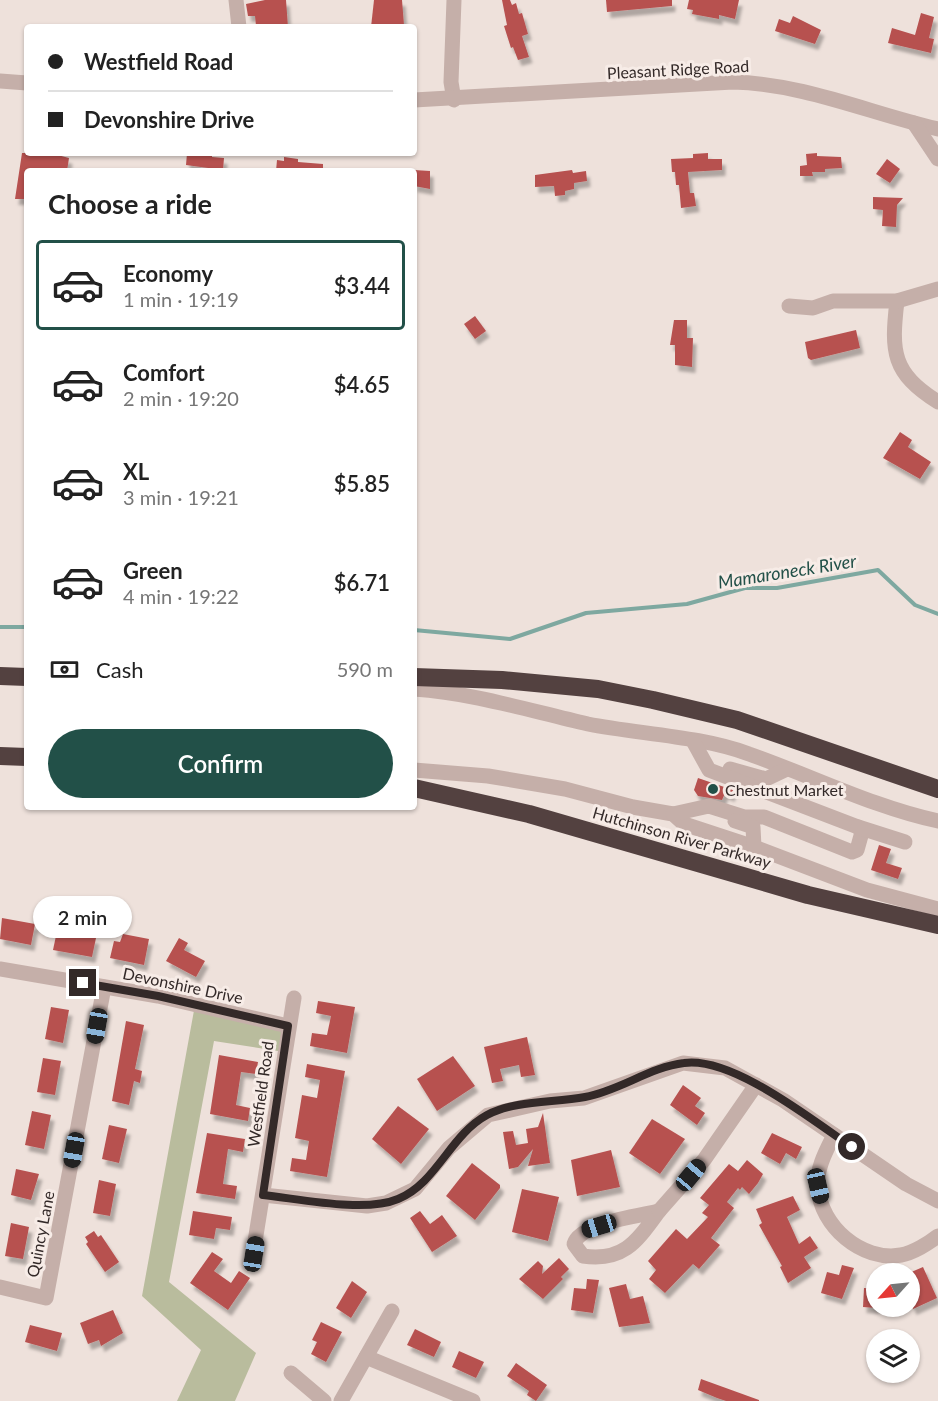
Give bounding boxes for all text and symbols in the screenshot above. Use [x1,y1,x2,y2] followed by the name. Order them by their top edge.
[84,48,233,75] text: Westfield Road
[606,56,750,82] street label: Pleasant Ridge Road
[84,106,254,133] text: Devonshire Drive
[48,187,212,220] text: Choose a ride
[51,258,105,312] icon: car
[123,260,213,287] text: Economy
[334,272,390,299] text: $3.44
[123,287,239,311] text: 1 min · 19:19
[51,357,105,411] icon: car
[123,359,205,386] text: Comfort
[334,371,390,398] text: $4.65
[123,386,239,410] text: 2 min · 19:20
[51,456,105,510] icon: car
[123,458,149,485] text: XL
[334,470,390,497] text: $5.85
[123,485,239,509] text: 3 min · 19:21
[716,549,859,593] water label: Mamaroneck River
[51,555,105,609] icon: car
[123,557,183,584] text: Green
[334,569,390,596] text: $6.71
[123,584,239,608] text: 4 min · 19:22
[48,653,81,686] icon: cash
[96,656,143,683] text: Cash
[337,657,393,681] text: 590 m
[48,729,393,798] button: Confirm
[725,780,844,799] place label: Chestnut Market
[706,782,720,796] marker: Chestnut Market
[591,802,774,872] street label: Hutchinson River Parkway
[34,896,132,938] callout: 2 min
[58,905,107,929] text: 2 min
[121,963,245,1007] street label: Devonshire Drive
[69,969,96,996] route end
[85,1007,109,1045] car
[243,1040,277,1148] street label: Westfield Road
[62,1131,86,1169] car
[838,1133,865,1160] route start
[673,1155,709,1195] car
[805,1166,831,1206] car
[22,1189,58,1279] street label: Quincy Lane
[579,1212,619,1240] car
[242,1235,266,1273] car
[866,1263,920,1317] north arrow
[866,1263,920,1383] map controls
[866,1329,920,1383] button: layers

